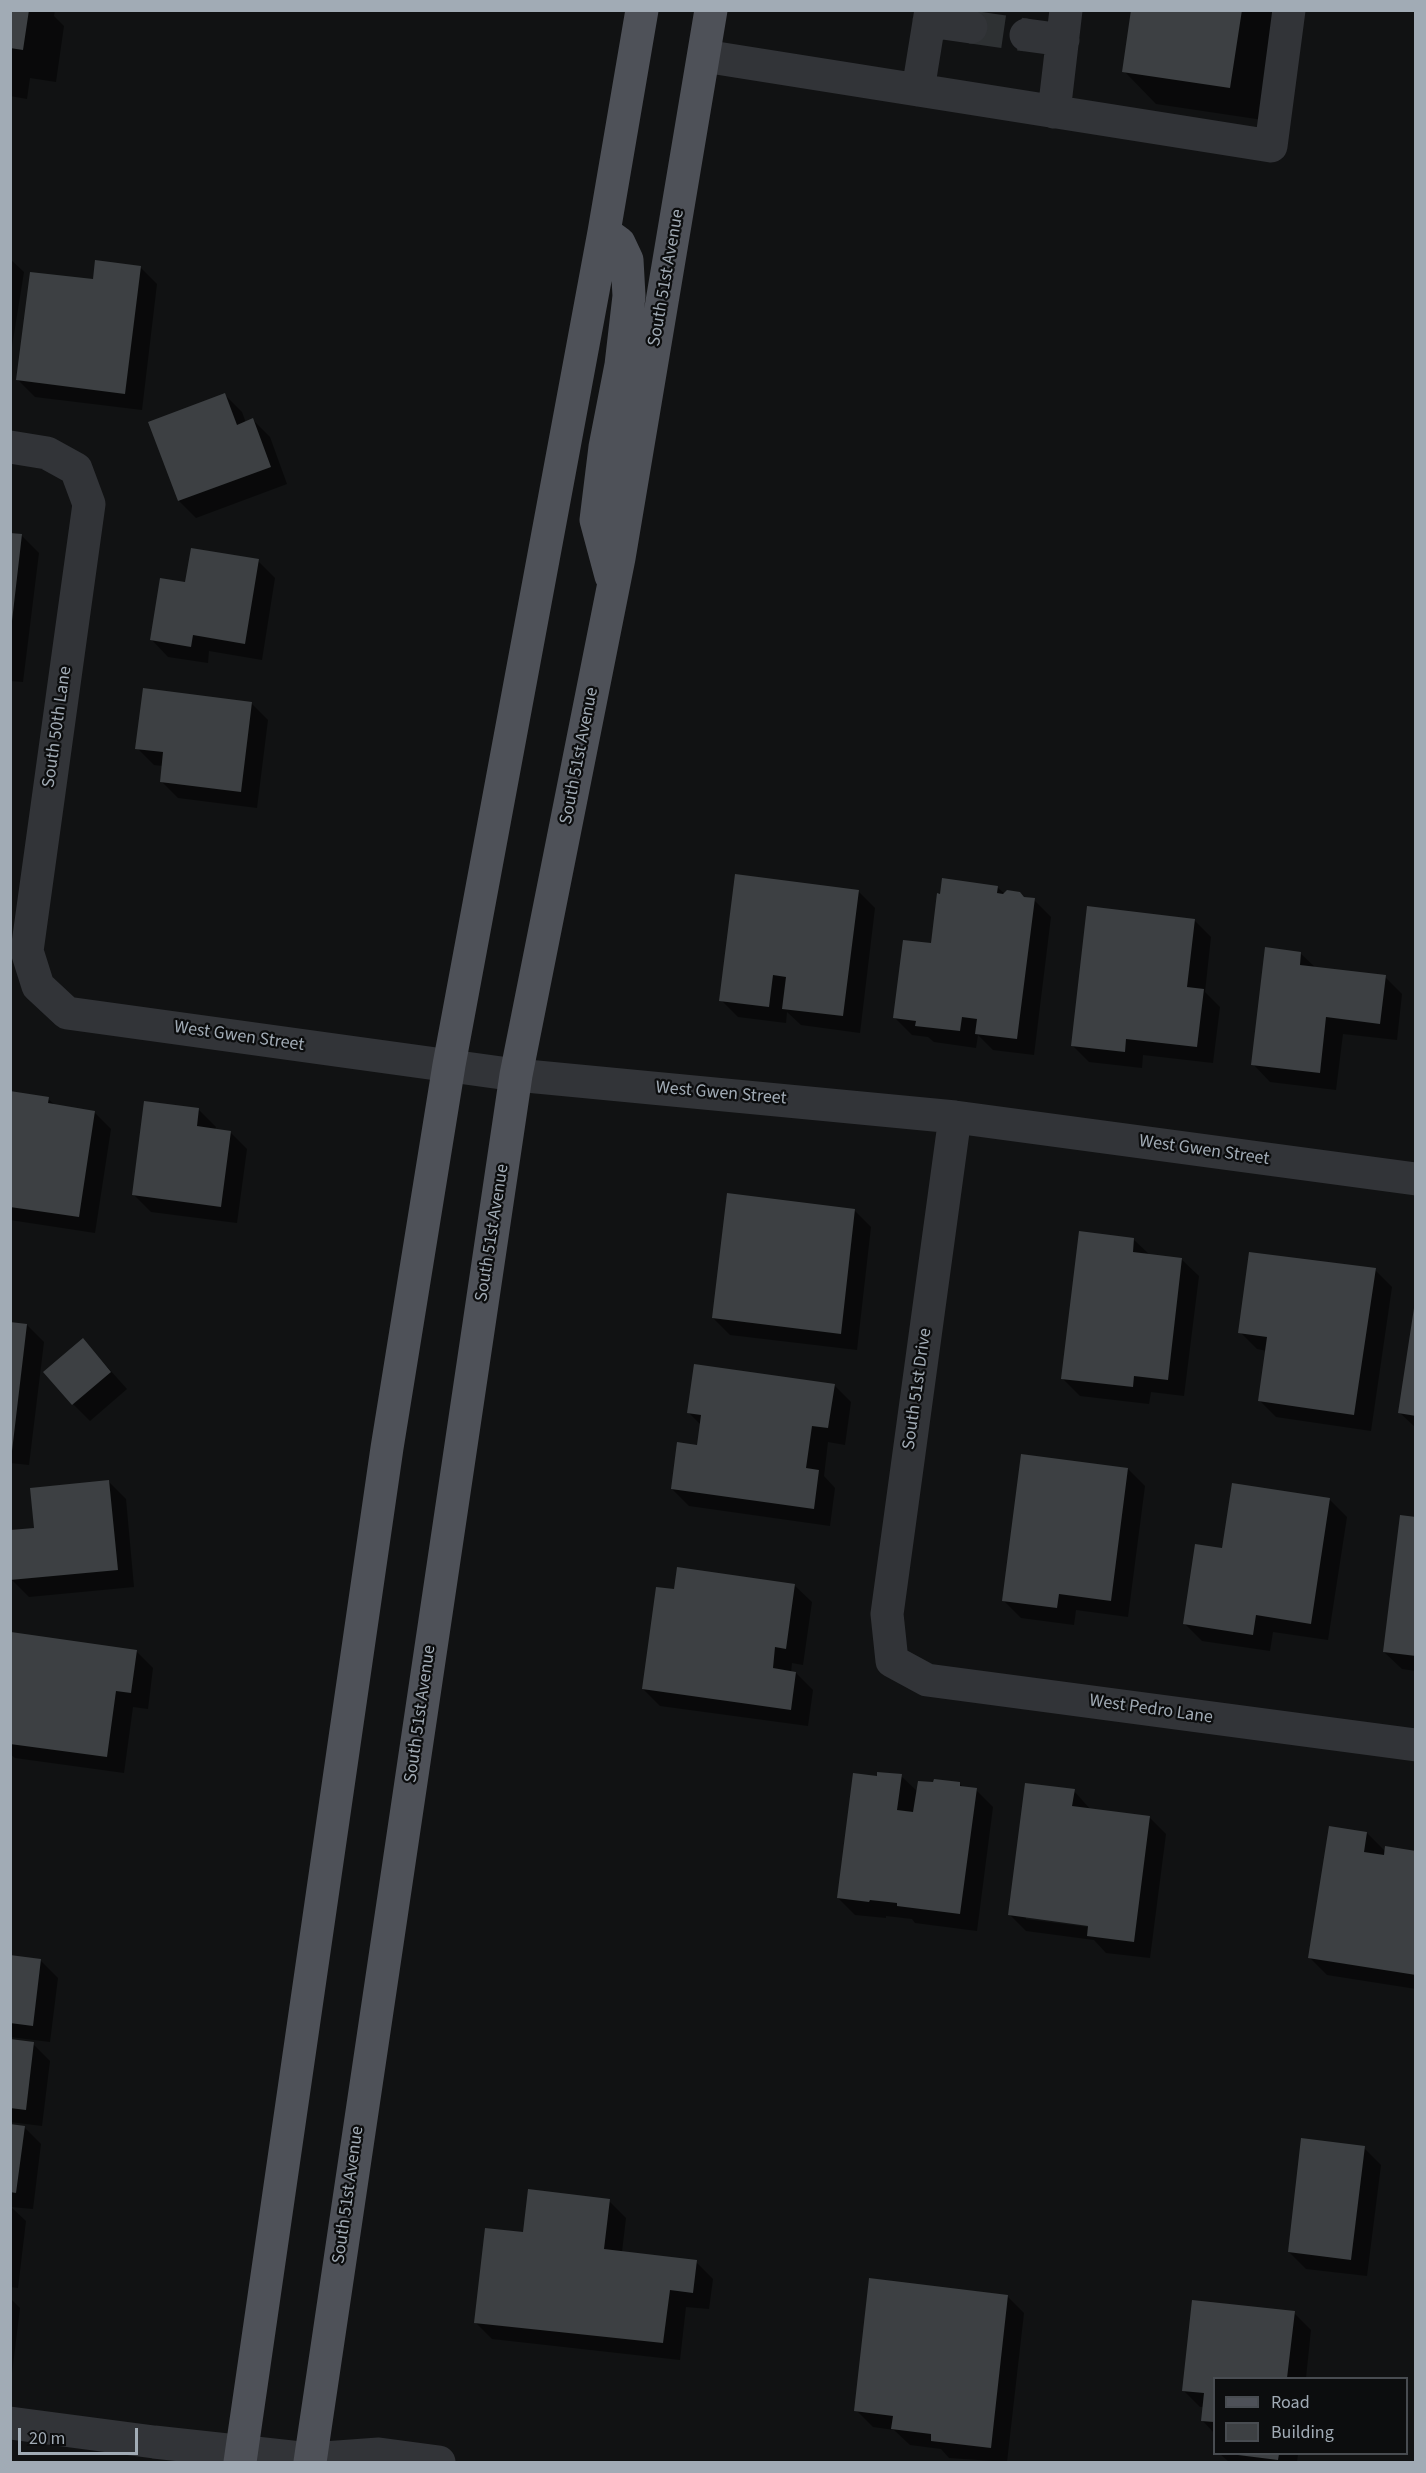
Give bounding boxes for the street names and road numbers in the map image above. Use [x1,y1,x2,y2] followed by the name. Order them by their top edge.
[644,208,690,348] street label: South 51st Avenue
[39,665,77,789] street label: South 50th Lane
[556,686,604,826] street label: South 51st Avenue
[172,1017,306,1057] street label: West Gwen Street
[655,1078,787,1110] street label: West Gwen Street
[1137,1131,1271,1171] street label: West Gwen Street
[471,1163,515,1303] street label: South 51st Avenue
[899,1327,937,1451] street label: South 51st Drive
[401,1644,441,1784] street label: South 51st Avenue
[1088,1691,1214,1729] street label: West Pedro Lane
[329,2125,369,2265] street label: South 51st Avenue

